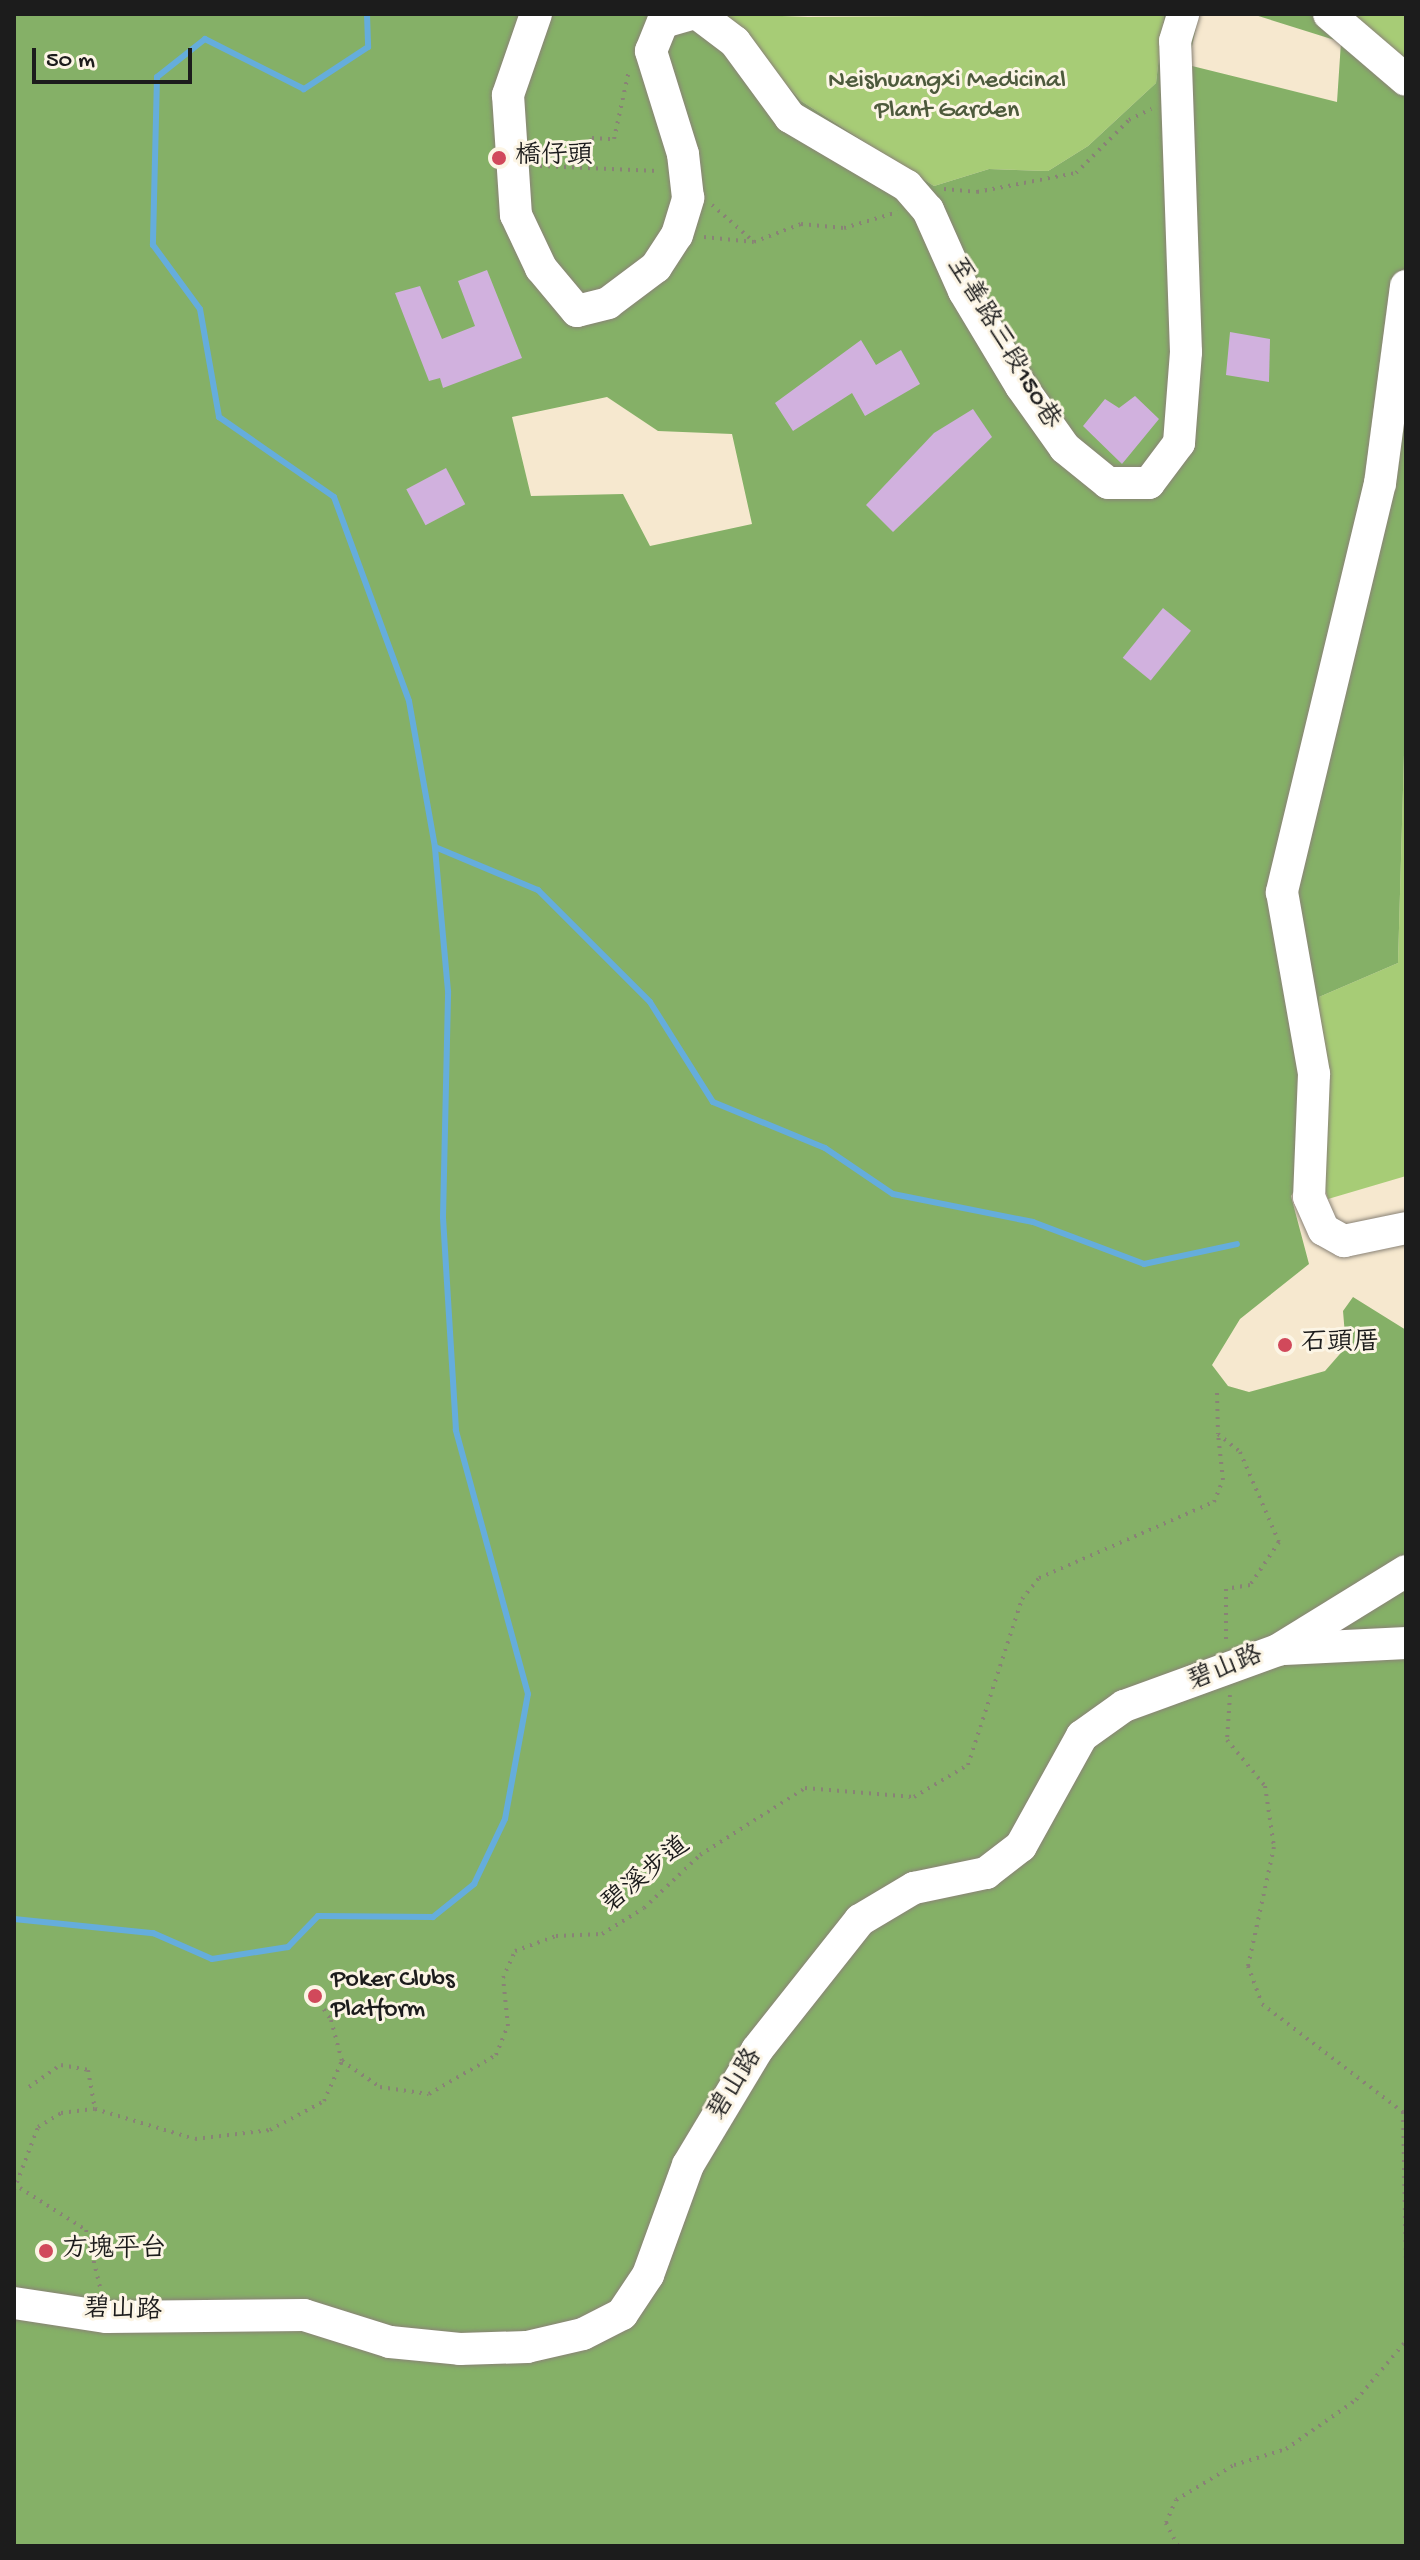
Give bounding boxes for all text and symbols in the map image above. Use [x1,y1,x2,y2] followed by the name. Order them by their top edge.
[36,32,196,82] scale bar
[46,47,95,76] text: 50 m
[828,66,1066,128] park label: Neishuangxi Medicinal Plant Garden
[515,142,593,174] place label: 橋仔頭
[490,149,508,167] marker: 橋仔頭
[938,252,1066,436] street label: 至善路三段150巷
[1301,1329,1379,1361] place label: 石頭厝
[1276,1336,1294,1354] marker: 石頭厝
[1184,1641,1268,1699] street label: 碧山路
[597,1831,697,1921] street label: 碧溪步道
[331,1965,455,2026] place label: Poker Clubs Platform
[306,1987,324,2005] marker: Poker Clubs Platform
[703,2044,771,2126] street label: 碧山路
[62,2235,166,2267] place label: 方塊平台
[37,2242,55,2260] marker: 方塊平台
[83,2295,163,2329] street label: 碧山路

